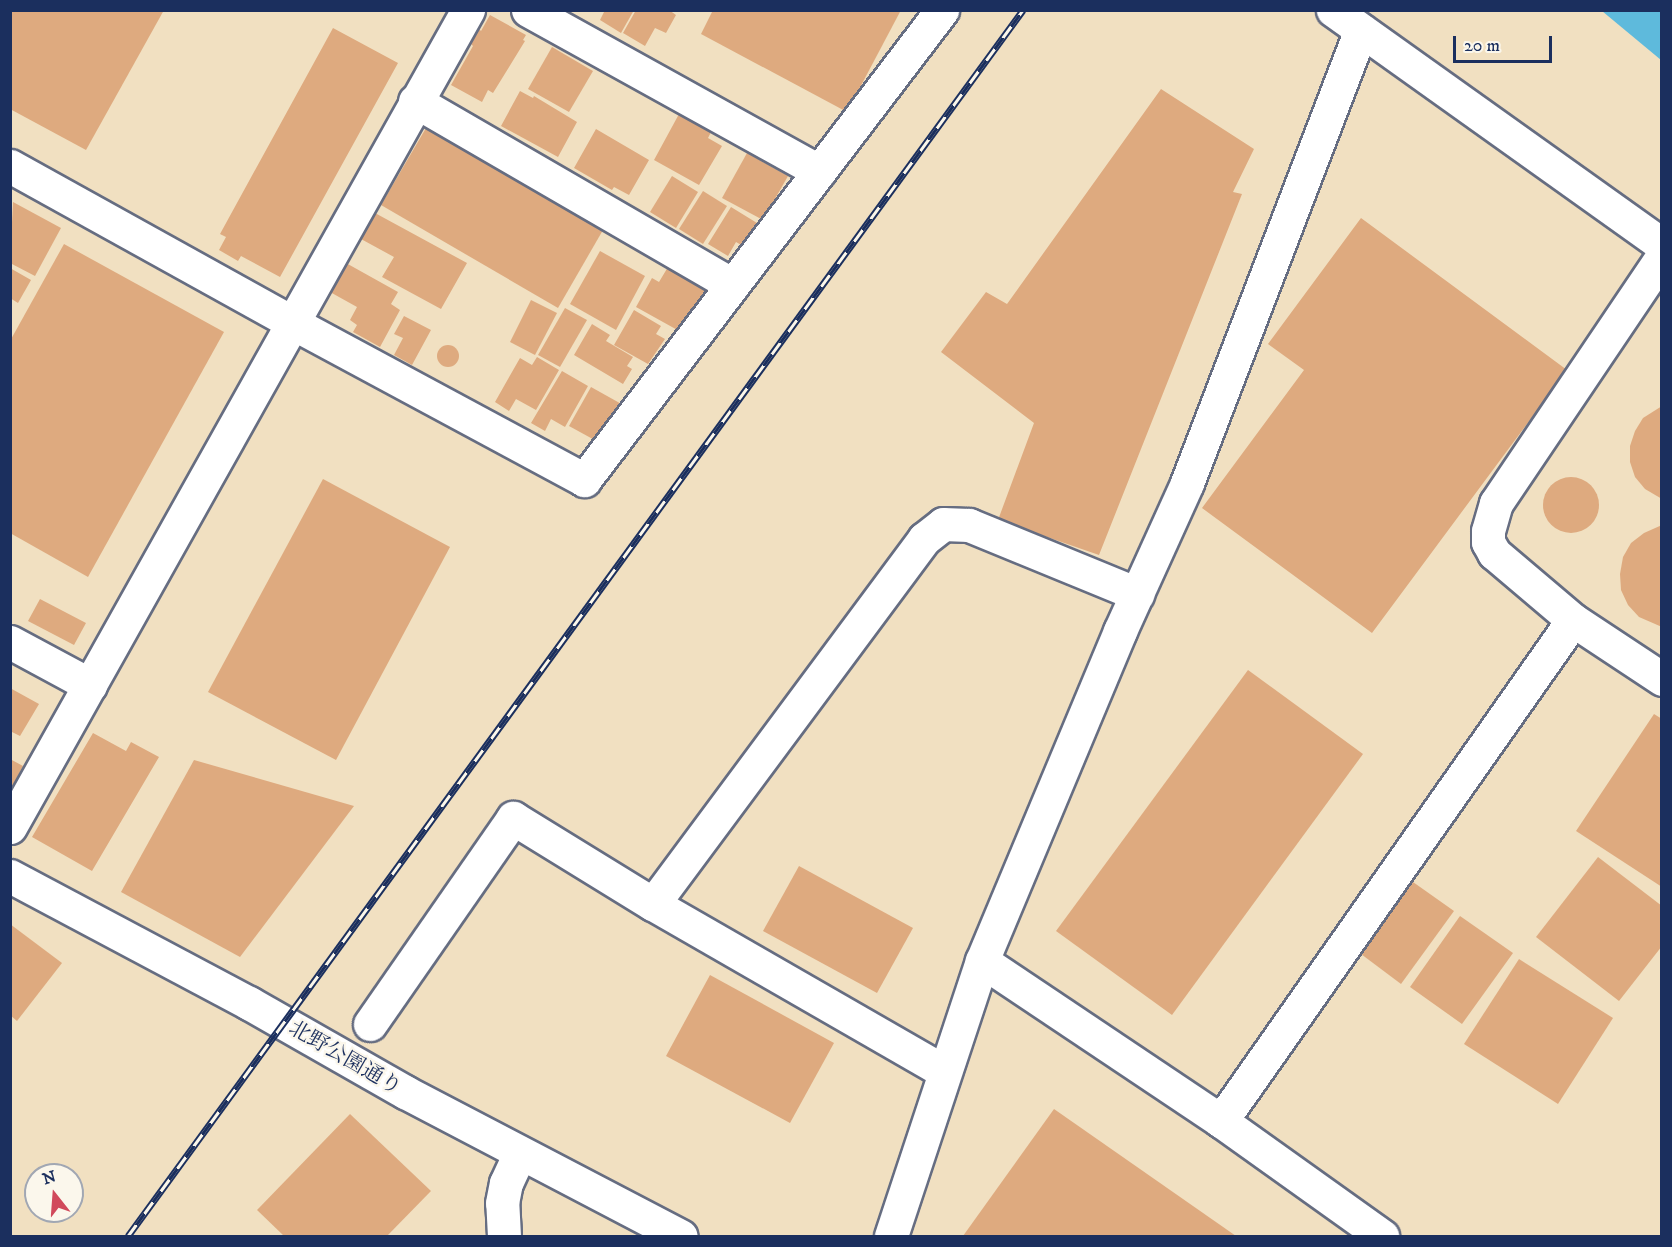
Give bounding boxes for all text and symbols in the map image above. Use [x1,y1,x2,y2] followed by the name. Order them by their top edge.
[1456,24,1555,62] scale bar
[1464,35,1500,57] text: 20 m
[284,1016,406,1100] street label: 北野公園通り
[24,1163,84,1223] north arrow
[40,1166,59,1189] text: N

